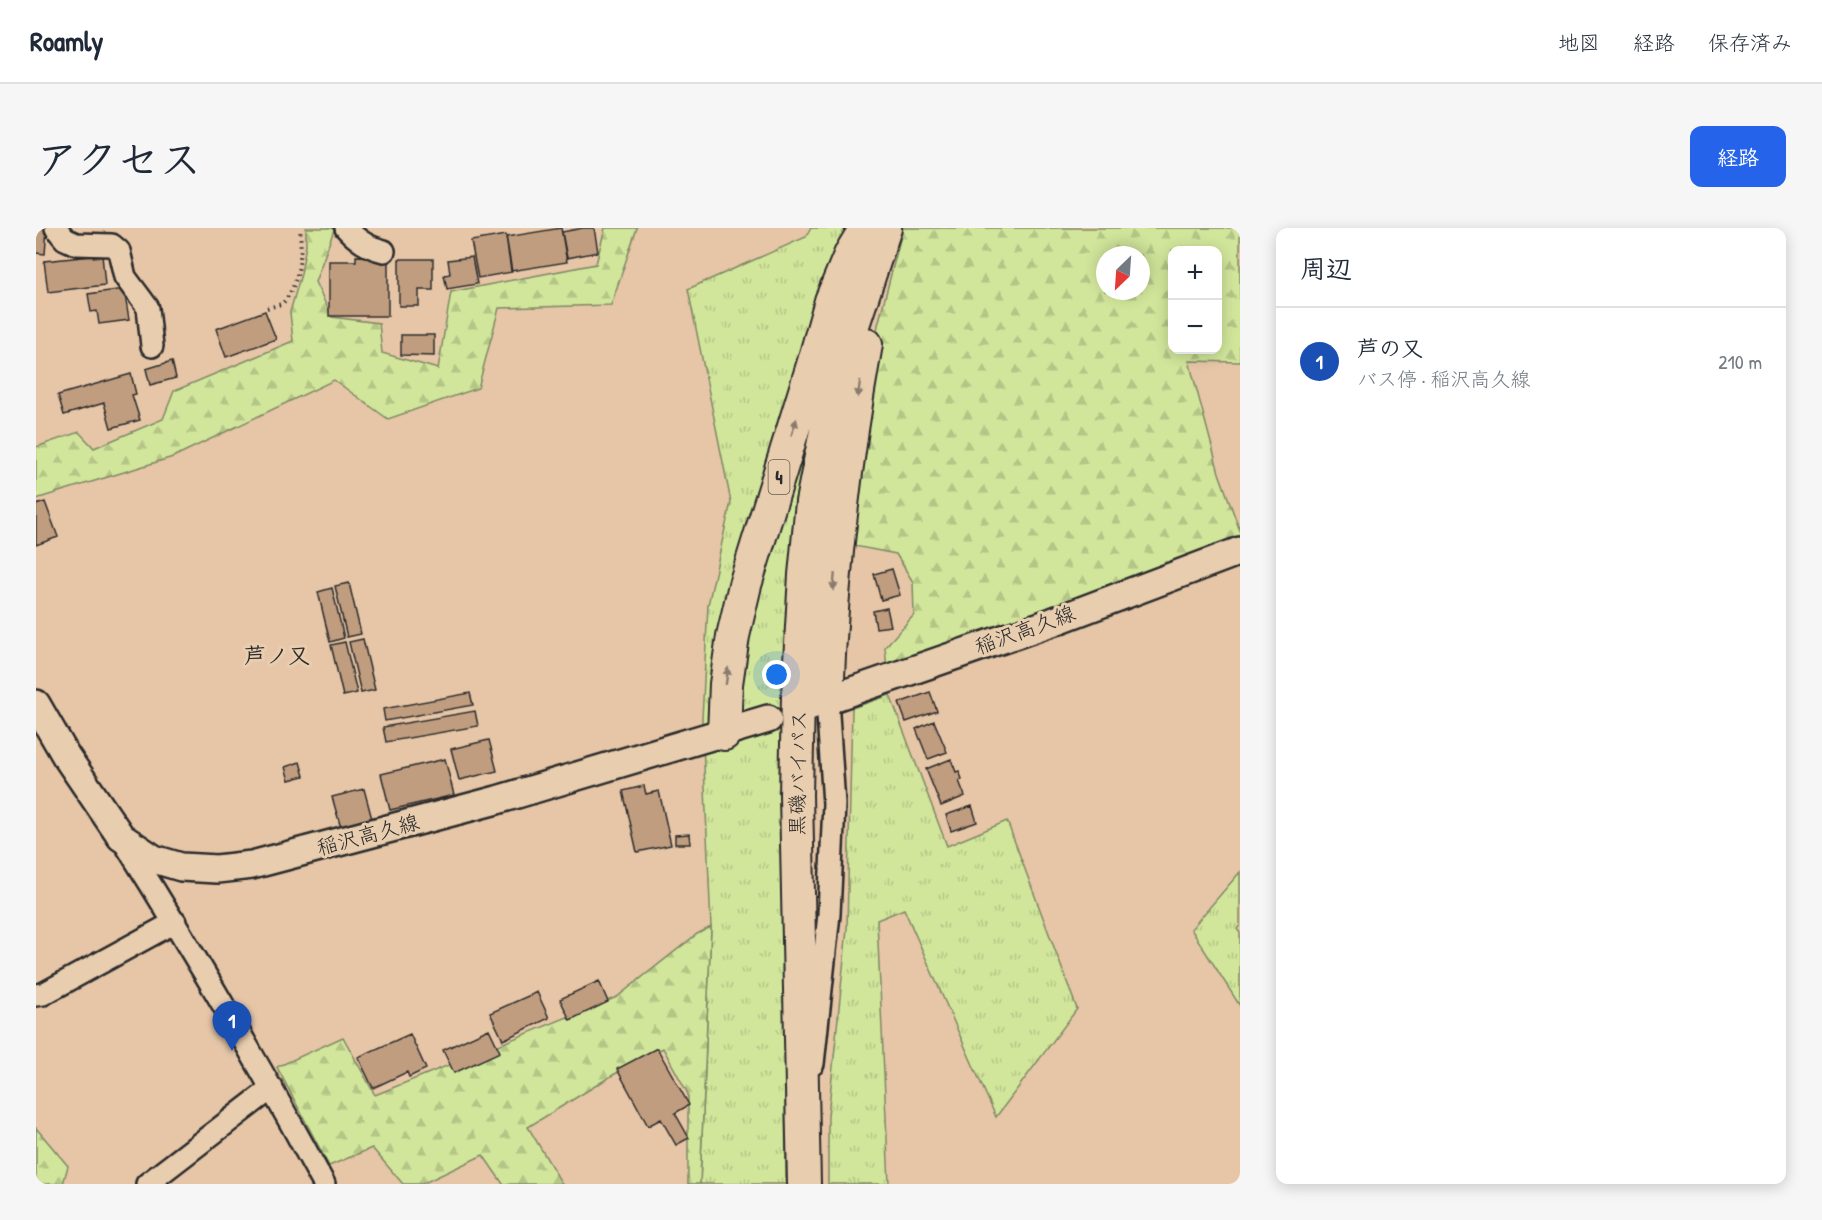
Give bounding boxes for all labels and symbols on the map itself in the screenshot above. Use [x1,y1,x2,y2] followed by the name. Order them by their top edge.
[1096,246,1150,300] north arrow
[854,380,863,399] one-way arrow
[790,418,799,436] one-way arrow
[768,460,790,494] road number: 4
[829,573,839,592] one-way arrow
[971,598,1079,661] street label: 稲沢高久線
[244,640,310,670] district label: 芦ノ又
[762,660,791,689] your location
[723,666,732,685] one-way arrow
[782,710,813,836] street label: 黒磯バイパス
[313,807,422,862] street label: 稲沢高久線
[212,1002,252,1051] pin: 1

